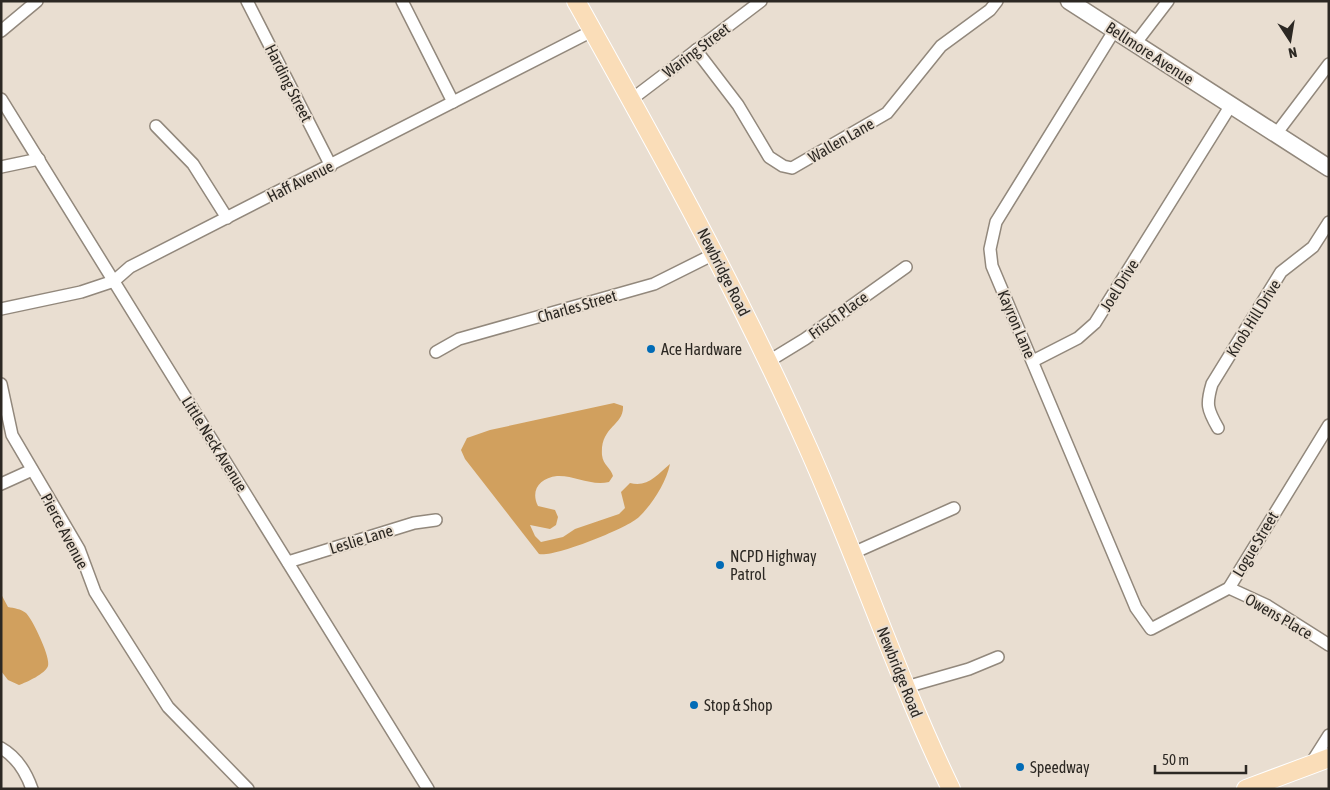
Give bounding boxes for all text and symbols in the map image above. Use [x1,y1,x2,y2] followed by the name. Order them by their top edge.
[1265,15,1315,65] north arrow
[1103,18,1197,88] street label: Bellmore Avenue
[659,19,734,82] street label: Waring Street
[261,41,316,126] street label: Harding Street
[1287,44,1298,61] text: N
[805,114,877,166] street label: Wallen Lane
[264,157,336,205] street label: Haff Avenue
[693,225,754,319] street label: Newbridge Road
[1096,256,1142,314] street label: Joel Drive
[1222,276,1284,360] street label: Knob Hill Drive
[535,286,619,326] street label: Charles Street
[994,287,1039,361] street label: Kayron Lane
[805,288,871,342] street label: Frisch Place
[661,340,742,358] place label: Ace Hardware
[645,343,657,355] marker: Ace Hardware
[179,393,251,495] street label: Little Neck Avenue
[38,490,92,572] street label: Pierce Avenue
[1229,508,1283,580] street label: Logue Street
[327,521,395,557] street label: Leslie Lane
[730,547,817,583] place label: NCPD Highway Patrol
[714,559,726,571] marker: NCPD Highway Patrol
[1242,590,1316,642] street label: Owens Place
[873,624,926,720] street label: Newbridge Road
[704,696,773,715] place label: Stop & Shop
[688,699,700,711] marker: Stop & Shop
[1155,742,1246,774] scale bar
[1162,751,1189,768] text: 50 m
[1030,758,1090,777] place label: Speedway
[1014,761,1026,773] marker: Speedway

